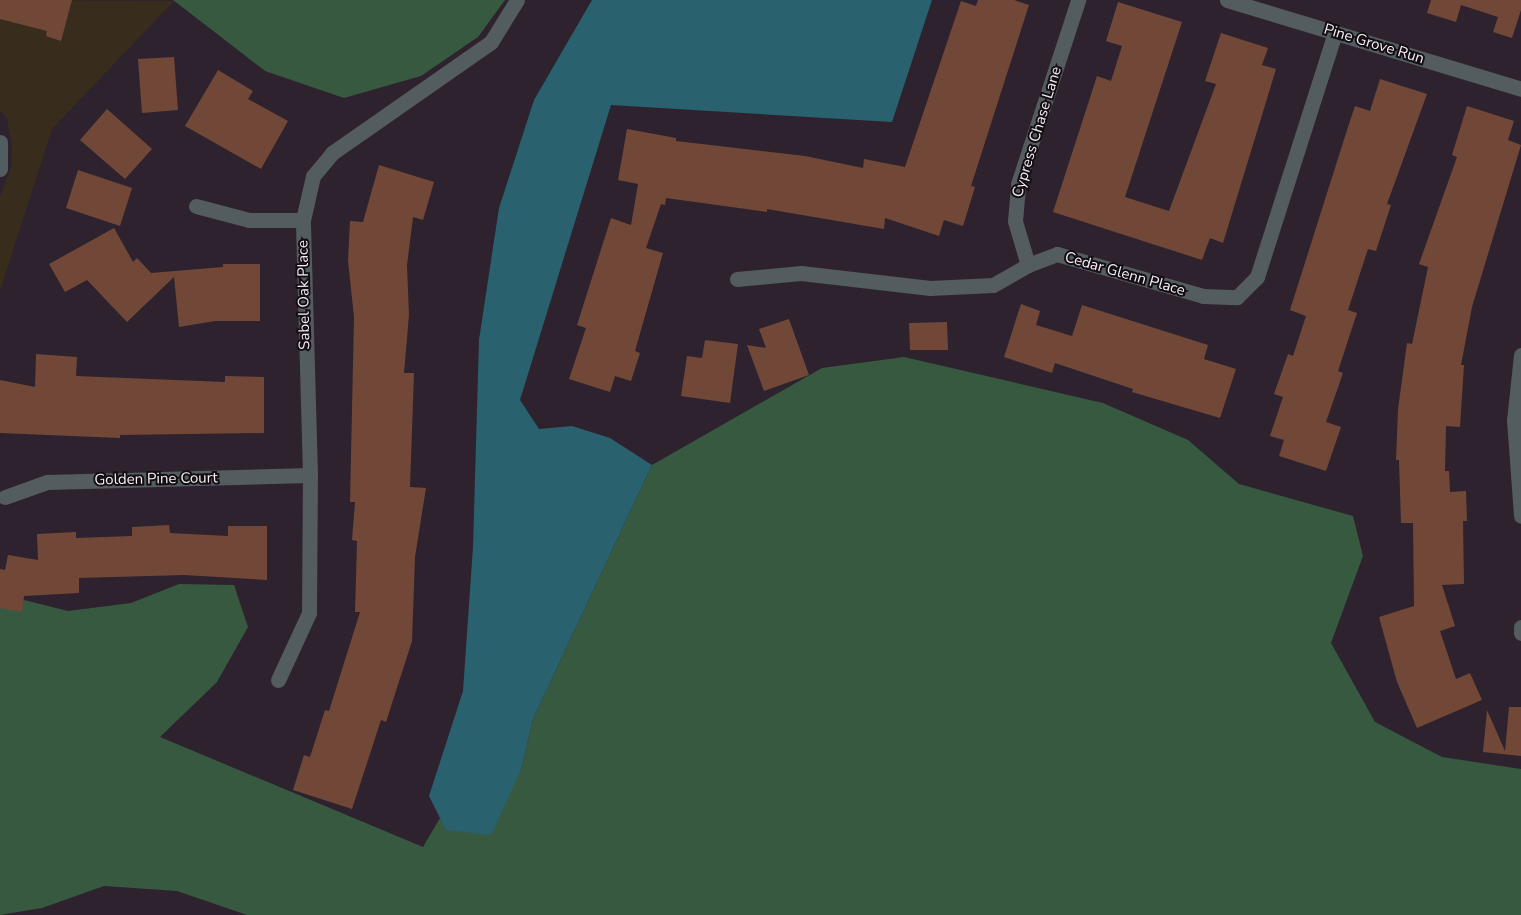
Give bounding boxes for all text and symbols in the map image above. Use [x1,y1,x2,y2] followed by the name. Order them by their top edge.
[1322,20,1426,68] street label: Pine Grove Run
[1009,64,1065,200] street label: Cypress Chase Lane
[294,240,314,350] street label: Sabel Oak Place
[1063,248,1187,300] street label: Cedar Glenn Place
[94,469,218,489] street label: Golden Pine Court

